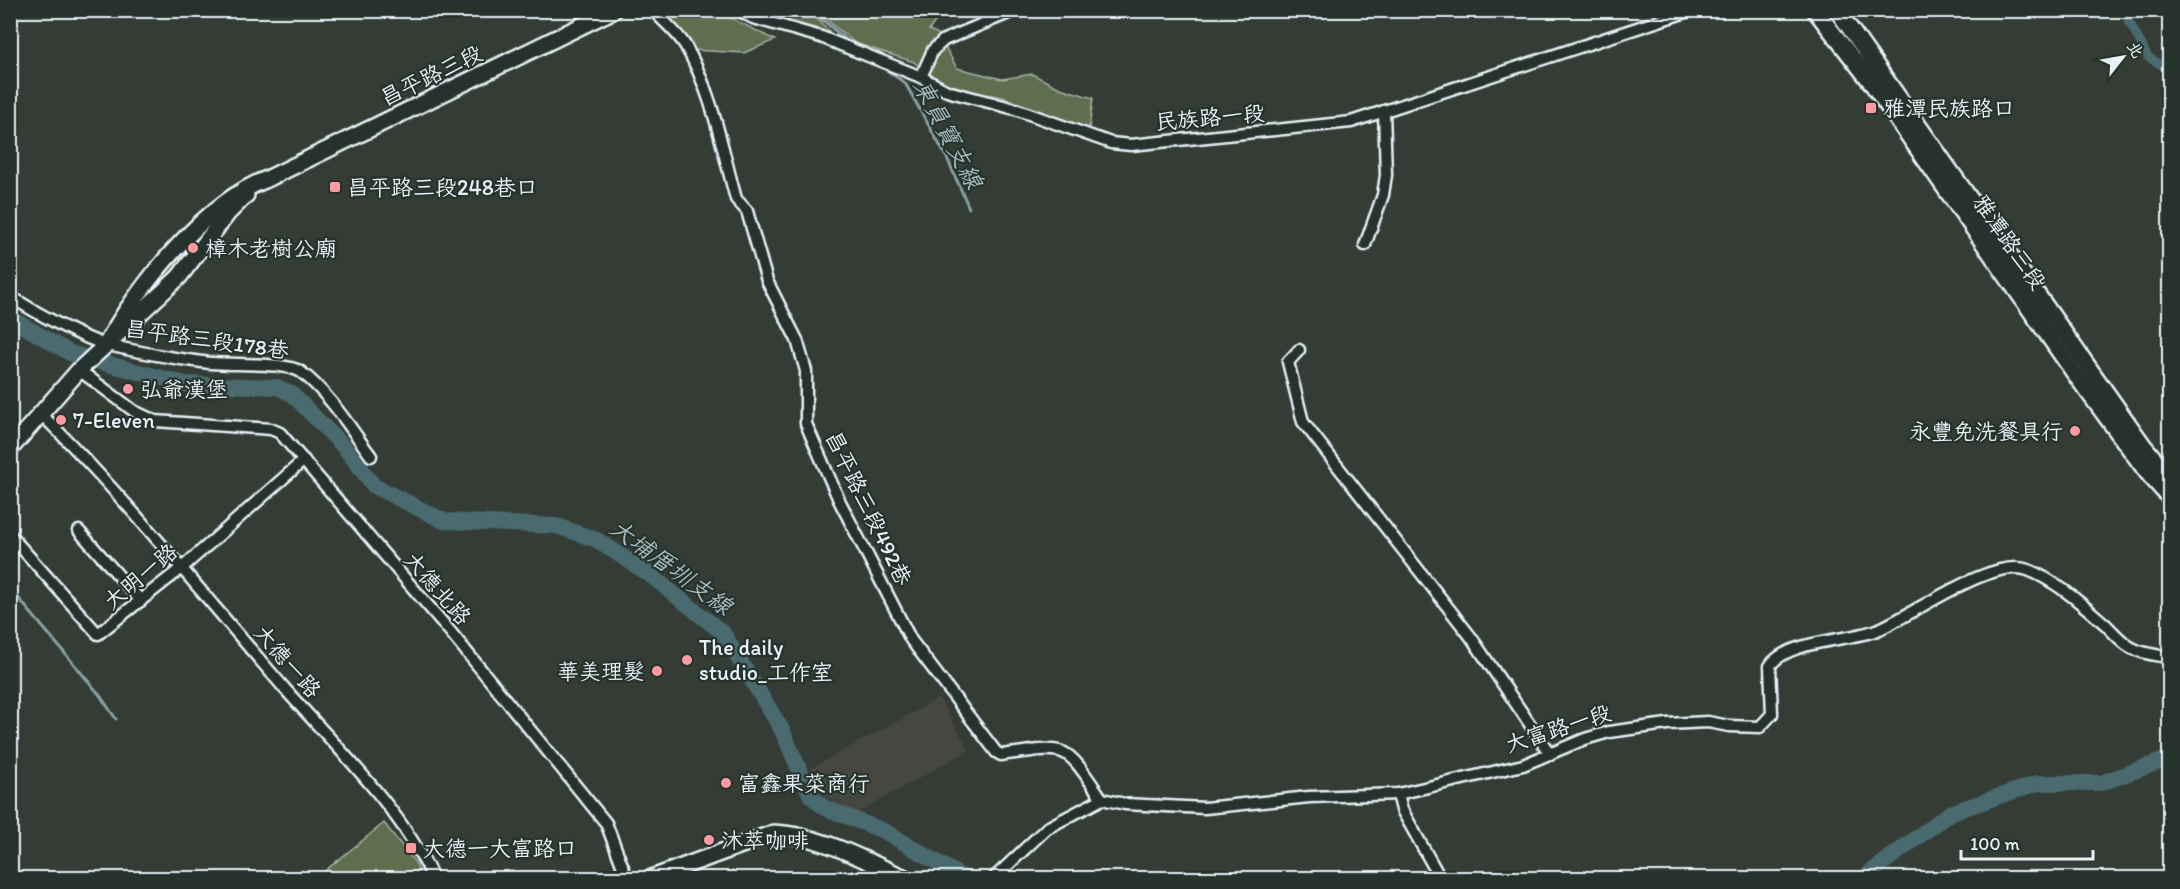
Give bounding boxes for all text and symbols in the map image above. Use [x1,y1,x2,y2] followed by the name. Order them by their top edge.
[2093,27,2153,87] north arrow
[2123,38,2148,61] text: 北
[376,39,487,112] street label: 昌平路三段
[907,74,990,195] water label: 東員寶支線
[1883,95,2015,122] place label: 雅潭民族路口
[1154,99,1266,136] street label: 民族路一段
[1864,101,1878,115] marker: 雅潭民族路口
[347,174,538,201] place label: 昌平路三段248巷口
[328,180,342,194] marker: 昌平路三段248巷口
[1967,189,2052,295] street label: 雅潭路三段
[205,235,337,262] place label: 樟木老樹公廟
[186,241,200,255] marker: 樟木老樹公廟
[123,315,291,364] street label: 昌平路三段178巷
[140,376,228,403] place label: 弘爺漢堡
[121,382,135,396] marker: 弘爺漢堡
[73,407,155,434] place label: 7-Eleven
[54,413,68,427] marker: 7-Eleven
[1909,418,2063,445] place label: 永豐免洗餐具行
[2068,424,2082,438] marker: 永豐免洗餐具行
[820,427,918,590] street label: 昌平路三段492巷
[605,513,740,622] water label: 大埔厝圳支線
[98,538,183,615] street label: 大明一路
[399,546,477,630] street label: 大德北路
[249,619,327,703] street label: 大德一路
[699,634,833,686] place label: The daily studio_工作室
[680,653,694,667] marker: The daily studio_工作室
[557,658,645,685] place label: 華美理髮
[650,664,664,678] marker: 華美理髮
[1502,699,1615,758] street label: 大富路一段
[738,770,870,797] place label: 富鑫果菜商行
[719,776,733,790] marker: 富鑫果菜商行
[1961,823,2093,861] scale bar
[721,827,809,854] place label: 沐萃咖啡
[702,833,716,847] marker: 沐萃咖啡
[1970,833,2020,855] text: 100 m
[423,835,577,862] place label: 大德一大富路口
[404,841,418,855] marker: 大德一大富路口

